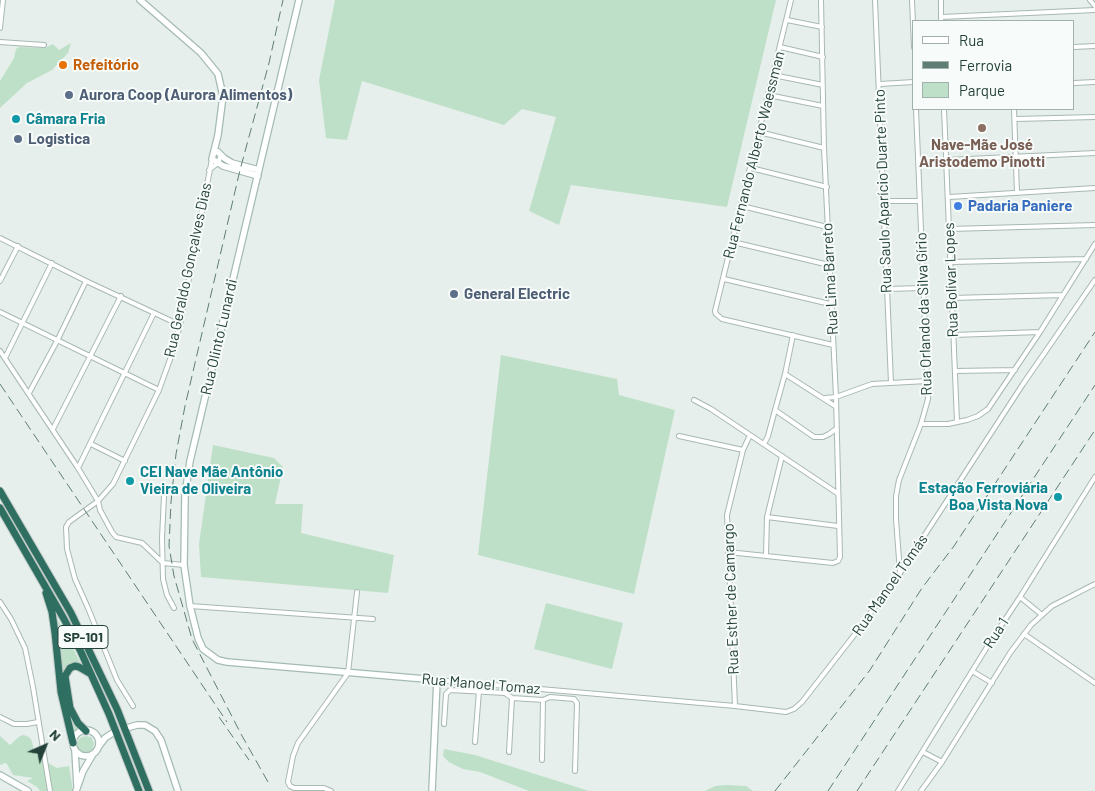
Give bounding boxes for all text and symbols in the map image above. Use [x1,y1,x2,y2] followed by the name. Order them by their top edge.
[912,20,1075,110] legend
[959,31,984,49] text: Rua
[719,49,789,261] street label: Rua Fernando Alberto Waessman
[73,56,139,74] place label: Refeitório
[959,56,1012,74] text: Ferrovia
[57,59,69,71] marker: Refeitório
[959,81,1005,99] text: Parque
[79,86,292,104] place label: Aurora Coop (Aurora Alimentos)
[63,89,75,101] marker: Aurora Coop (Aurora Alimentos)
[870,89,896,293] street label: Rua Saulo Aparício Duarte Pinto
[26,110,105,128] place label: Câmara Fria
[10,113,22,125] marker: Câmara Fria
[976,122,988,134] marker: Nave-Mãe José Aristodemo Pinotti
[28,130,90,148] place label: Logistica
[12,133,24,145] marker: Logistica
[919,136,1045,171] place label: Nave-Mãe José Aristodemo Pinotti
[161,181,215,359] street label: Rua Geraldo Gonçalves Dias
[968,197,1072,215] place label: Padaria Paniere
[952,200,964,212] marker: Padaria Paniere
[818,222,842,336] street label: Rua Lima Barreto
[940,222,962,338] street label: Rua Bolívar Lopes
[912,232,936,396] street label: Rua Orlando da Silva Gírio
[197,277,241,397] street label: Rua Olinto Lunardi
[464,285,570,303] place label: General Electric
[448,288,460,300] marker: General Electric
[140,463,283,498] place label: CEI Nave Mãe Antônio Vieira de Oliveira
[124,475,136,487] marker: CEI Nave Mãe Antônio Vieira de Oliveira
[919,479,1048,514] place label: Estação Ferroviária Boa Vista Nova
[1052,491,1064,503] marker: Estação Ferroviária Boa Vista Nova
[719,523,743,675] street label: Rua Esther de Camargo
[848,531,932,639] street label: Rua Manoel Tomás
[979,614,1013,652] street label: Rua 1
[58,626,108,649] road number: SP-101
[421,670,541,698] street label: Rua Manoel Tomaz
[20,721,70,771] north arrow
[47,726,65,744] text: N

